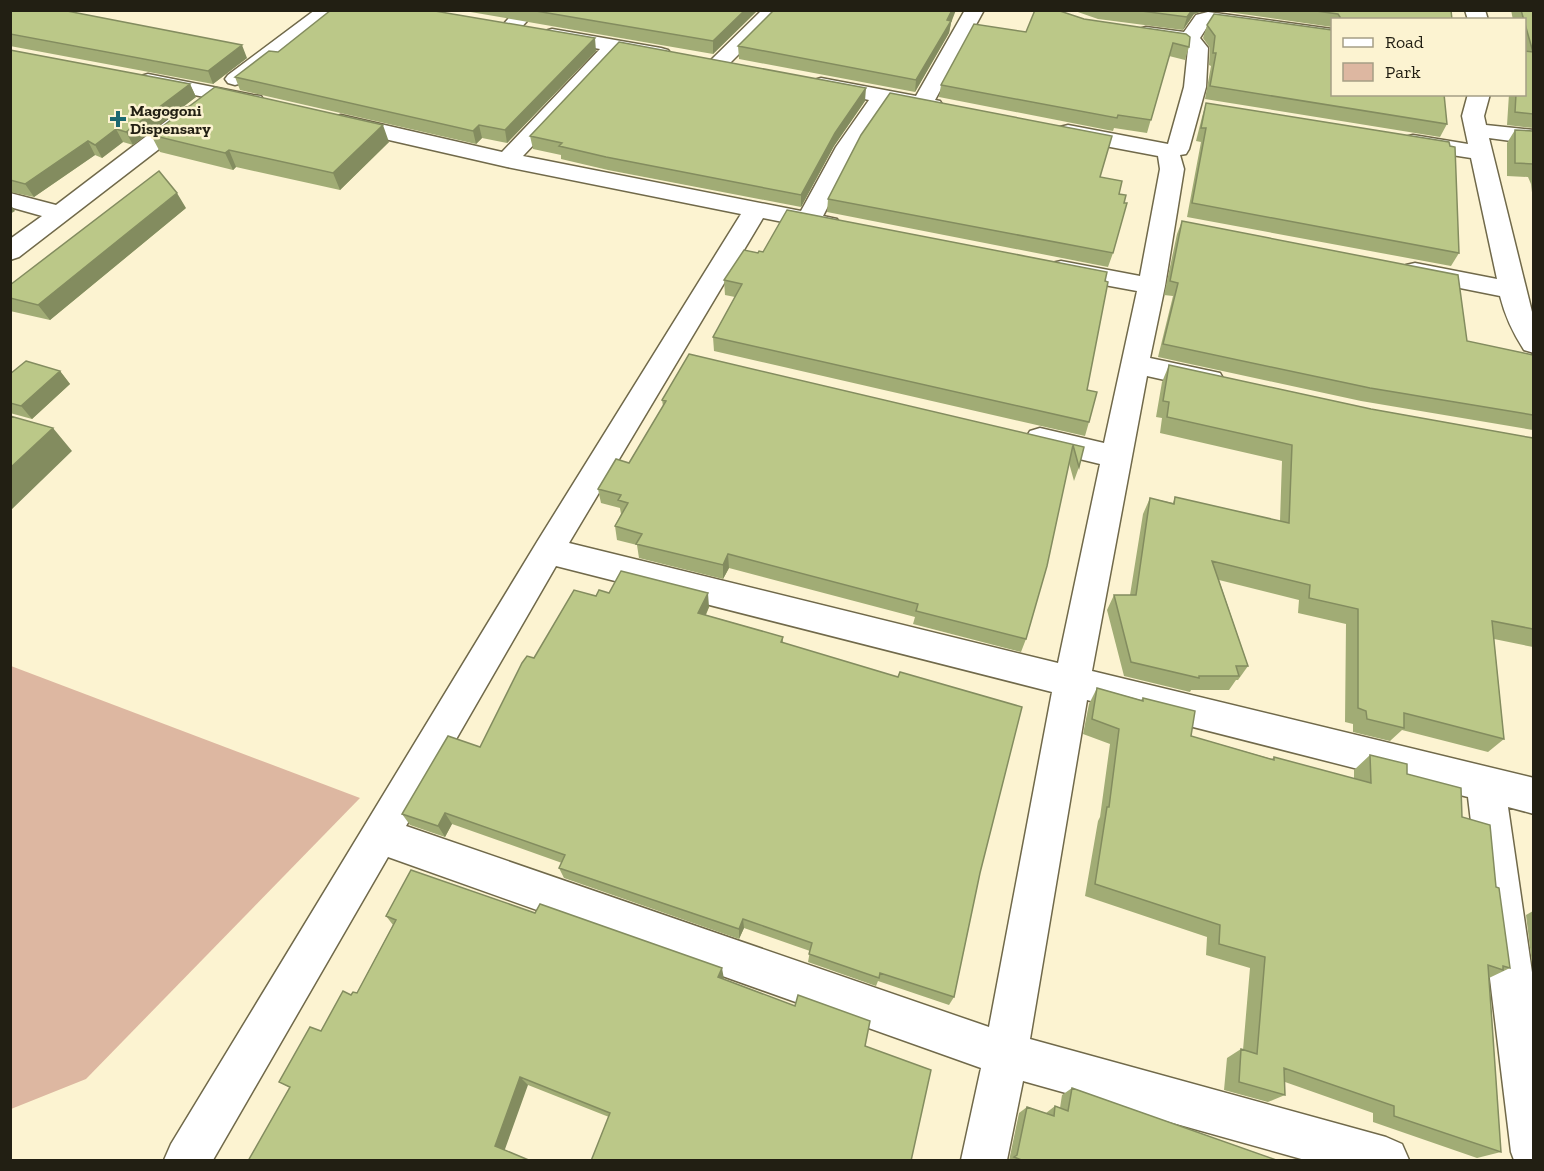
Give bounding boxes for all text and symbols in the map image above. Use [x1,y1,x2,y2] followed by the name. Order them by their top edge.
[1331,18,1526,96] legend
[1385,31,1424,53] text: Road
[1385,61,1421,83] text: Park
[130,101,211,138] place label: Magogoni Dispensary
[111,112,125,126] marker: Magogoni Dispensary

